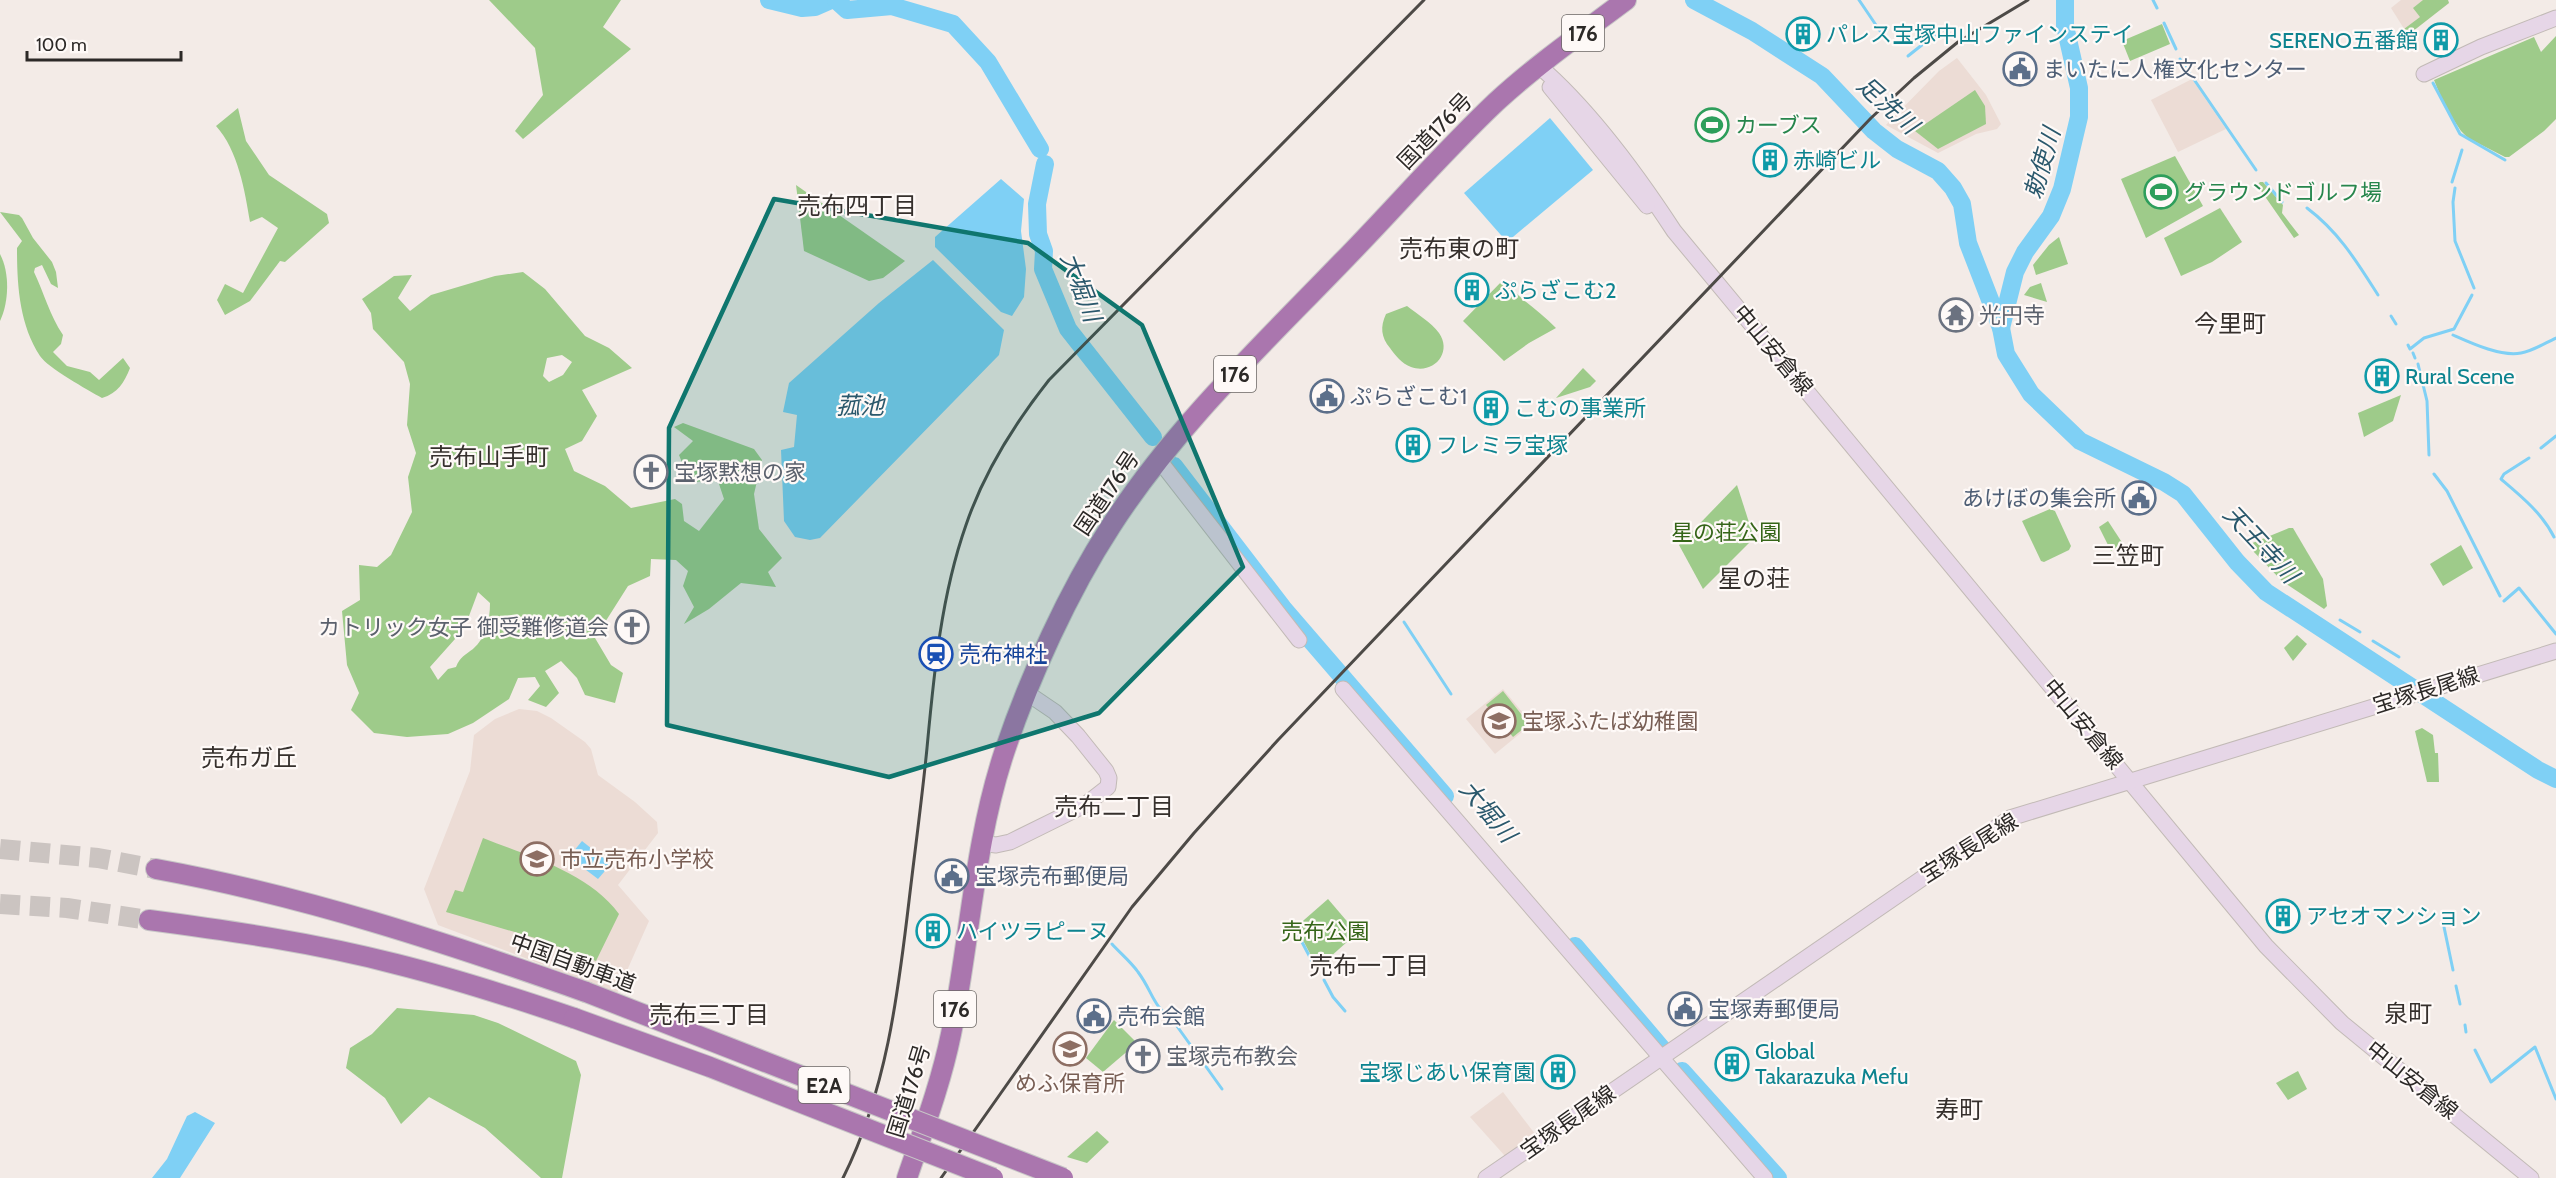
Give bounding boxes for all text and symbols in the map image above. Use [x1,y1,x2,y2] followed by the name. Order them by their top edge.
[1562,15,1604,51] road number: 176
[1785,16,1821,52] building icon: パレス宝塚中山ファインステイ
[1826,21,2134,48] place label: パレス宝塚中山ファインステイ
[2423,22,2459,58] building icon: SERENO五番館
[27,24,182,62] scale bar
[2269,27,2418,54] place label: SERENO五番館
[36,34,87,56] text: 100 m
[2002,51,2038,87] public building icon: まいたに人権文化センター
[2043,56,2307,83] place label: まいたに人権文化センター
[1852,70,1927,142] water label: 足洗川
[1392,87,1478,175] street label: 国道176号
[1694,107,1730,143] sports icon: カーブス
[1735,112,1822,139] place label: カーブス
[2018,122,2067,202] water label: 勅使川
[1752,142,1788,178] building icon: 赤崎ビル
[1793,147,1881,174] place label: 赤崎ビル
[2143,174,2179,210] sports icon: グラウンドゴルフ場
[2184,179,2382,206] place label: グラウンドゴルフ場
[797,191,917,220] district label: 売布四丁目
[1399,234,1519,263] district label: 売布東の町
[1055,248,1109,329] water label: 大堀川
[1454,272,1490,308] building icon: ぷらざこむ2
[1495,277,1617,304] place label: ぷらざこむ2
[1938,297,1974,333] temple icon: 光円寺
[1727,299,1819,401] street label: 中山安倉線
[1979,302,2045,329] place label: 光円寺
[2194,309,2266,338] district label: 今里町
[1214,356,1256,392] road number: 176
[2364,358,2400,394] building icon: Rural Scene
[2405,363,2515,390] place label: Rural Scene
[1309,378,1345,414] public building icon: ぷらざこむ1
[1350,383,1467,410] place label: ぷらざこむ1
[1473,390,1509,426] building icon: こむの事業所
[836,391,886,420] water label: 菰池
[1514,395,1646,422] place label: こむの事業所
[1395,427,1431,463] building icon: フレミラ宝塚
[1436,432,1568,459] place label: フレミラ宝塚
[429,442,549,471] district label: 売布山手町
[1069,446,1145,540] street label: 国道176号
[633,454,669,490] church icon: 宝塚黙想の家
[674,459,806,486] place label: 宝塚黙想の家
[2121,480,2157,516] public building icon: あけぼの集会所
[1962,485,2116,512] place label: あけぼの集会所
[2218,499,2306,591] water label: 天王寺川
[1671,519,1781,546] park label: 星の荘公園
[2092,541,2164,570] district label: 三笠町
[1718,564,1790,593] district label: 星の荘
[614,609,650,645] church icon: カトリック女子 御受難修道会
[318,614,609,641] place label: カトリック女子 御受難修道会
[918,636,954,672] station icon: 売布神社
[959,641,1047,668] place label: 売布神社
[2369,661,2483,719] street label: 宝塚長尾線
[2037,673,2129,775] street label: 中山安倉線
[1481,703,1517,739] school or university icon: 宝塚ふたば幼稚園
[1522,708,1698,735] place label: 宝塚ふたば幼稚園
[201,743,297,772] district label: 売布ガ丘
[1454,774,1524,850] water label: 大堀川
[1054,792,1174,821] district label: 売布二丁目
[1915,807,2023,889] street label: 宝塚長尾線
[519,841,555,877] school or university icon: 市立売布小学校
[560,846,714,873] place label: 市立売布小学校
[934,858,970,894] public building icon: 宝塚売布郵便局
[975,863,1129,890] place label: 宝塚売布郵便局
[2265,898,2301,934] building icon: アセオマンション
[2306,903,2482,930] place label: アセオマンション
[915,913,951,949] building icon: ハイツラピーヌ
[956,918,1110,945] place label: ハイツラピーヌ
[1281,918,1369,945] park label: 売布公園
[506,928,640,998] street label: 中国自動車道
[1309,951,1429,980] district label: 売布一丁目
[934,991,976,1027] road number: 176
[1667,991,1703,1027] public building icon: 宝塚寿郵便局
[1708,996,1840,1023] place label: 宝塚寿郵便局
[1076,998,1112,1034] public building icon: 売布会館
[2384,999,2432,1028] district label: 泉町
[649,1000,769,1029] district label: 売布三丁目
[1117,1003,1205,1030] place label: 売布会館
[1052,1031,1088,1067] school or university icon: めふ保育所
[2361,1035,2463,1125] street label: 中山安倉線
[1125,1038,1161,1074] church icon: 宝塚売布教会
[1755,1038,1908,1090] place label: Global Takarazuka Mefu
[882,1041,936,1141] street label: 国道176号
[1166,1043,1298,1070] place label: 宝塚売布教会
[1714,1046,1750,1082] building icon: Global Takarazuka Mefu
[1540,1054,1576,1090] building icon: 宝塚じあい保育園
[1359,1059,1535,1086] place label: 宝塚じあい保育園
[798,1067,850,1103] road number: E2A
[1015,1070,1125,1097] place label: めふ保育所
[1515,1079,1621,1165] street label: 宝塚長尾線
[1935,1095,1983,1124] district label: 寿町

